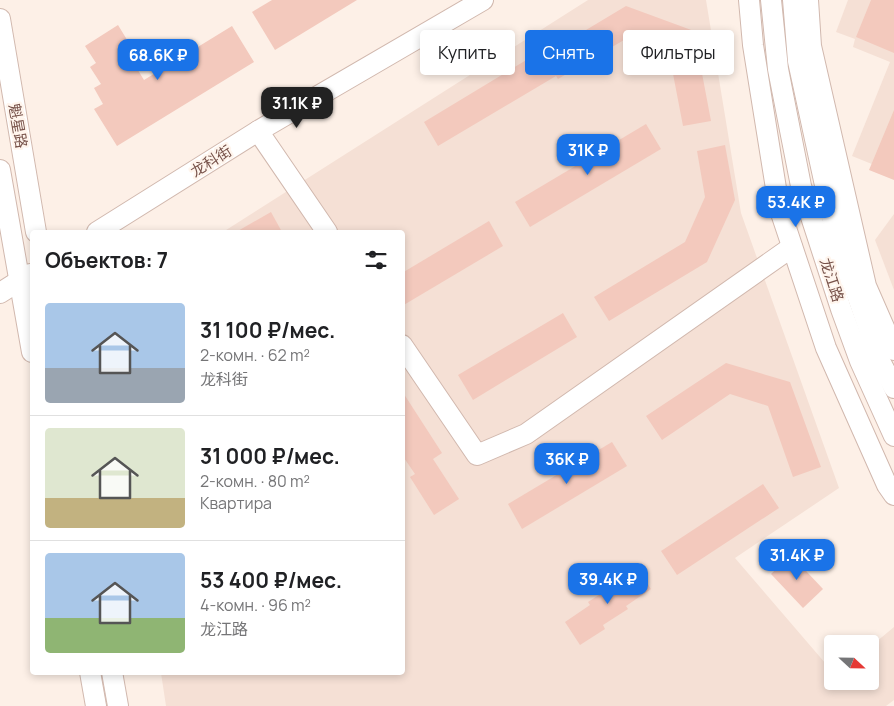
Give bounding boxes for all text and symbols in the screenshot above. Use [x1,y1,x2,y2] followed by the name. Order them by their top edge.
[420,30,515,75] chip: Купить
[525,30,613,75] chip: Снять
[623,30,734,75] chip: Фильтры
[112,38,204,81] pin: 68.6K ₽
[129,44,187,66] text: 68.6K ₽
[251,86,343,129] pin: 31.1K ₽
[272,92,322,114] text: 31.1K ₽
[4,102,32,150] street label: 魁星路
[553,134,623,176] pin: 31K ₽
[568,139,608,161] text: 31K ₽
[186,140,236,182] street label: 龙科街
[750,186,842,228] pin: 53.4K ₽
[767,191,825,213] text: 53.4K ₽
[45,246,168,274] text: Объектов: 7
[362,246,390,274] icon: filters
[815,255,849,305] street label: 龙江路
[200,316,335,344] text: 31 100 ₽/мес.
[85,323,145,383] icon: home
[200,344,310,366] text: 2-комн. · 62 m²
[200,368,248,390] text: 龙科街
[200,442,340,470] text: 31 000 ₽/мес.
[532,442,602,485] pin: 36K ₽
[85,448,145,508] icon: home
[545,448,589,470] text: 36K ₽
[200,470,310,492] text: 2-комн. · 80 m²
[200,492,272,514] text: Квартира
[751,538,843,581] pin: 31.4K ₽
[770,544,824,566] text: 31.4K ₽
[562,562,654,605] pin: 39.4K ₽
[200,566,342,594] text: 53 400 ₽/мес.
[579,568,637,590] text: 39.4K ₽
[85,573,145,633] icon: home
[200,594,311,616] text: 4-комн. · 96 m²
[200,618,248,640] text: 龙江路
[824,635,879,690] north arrow
[824,635,879,690] map controls

